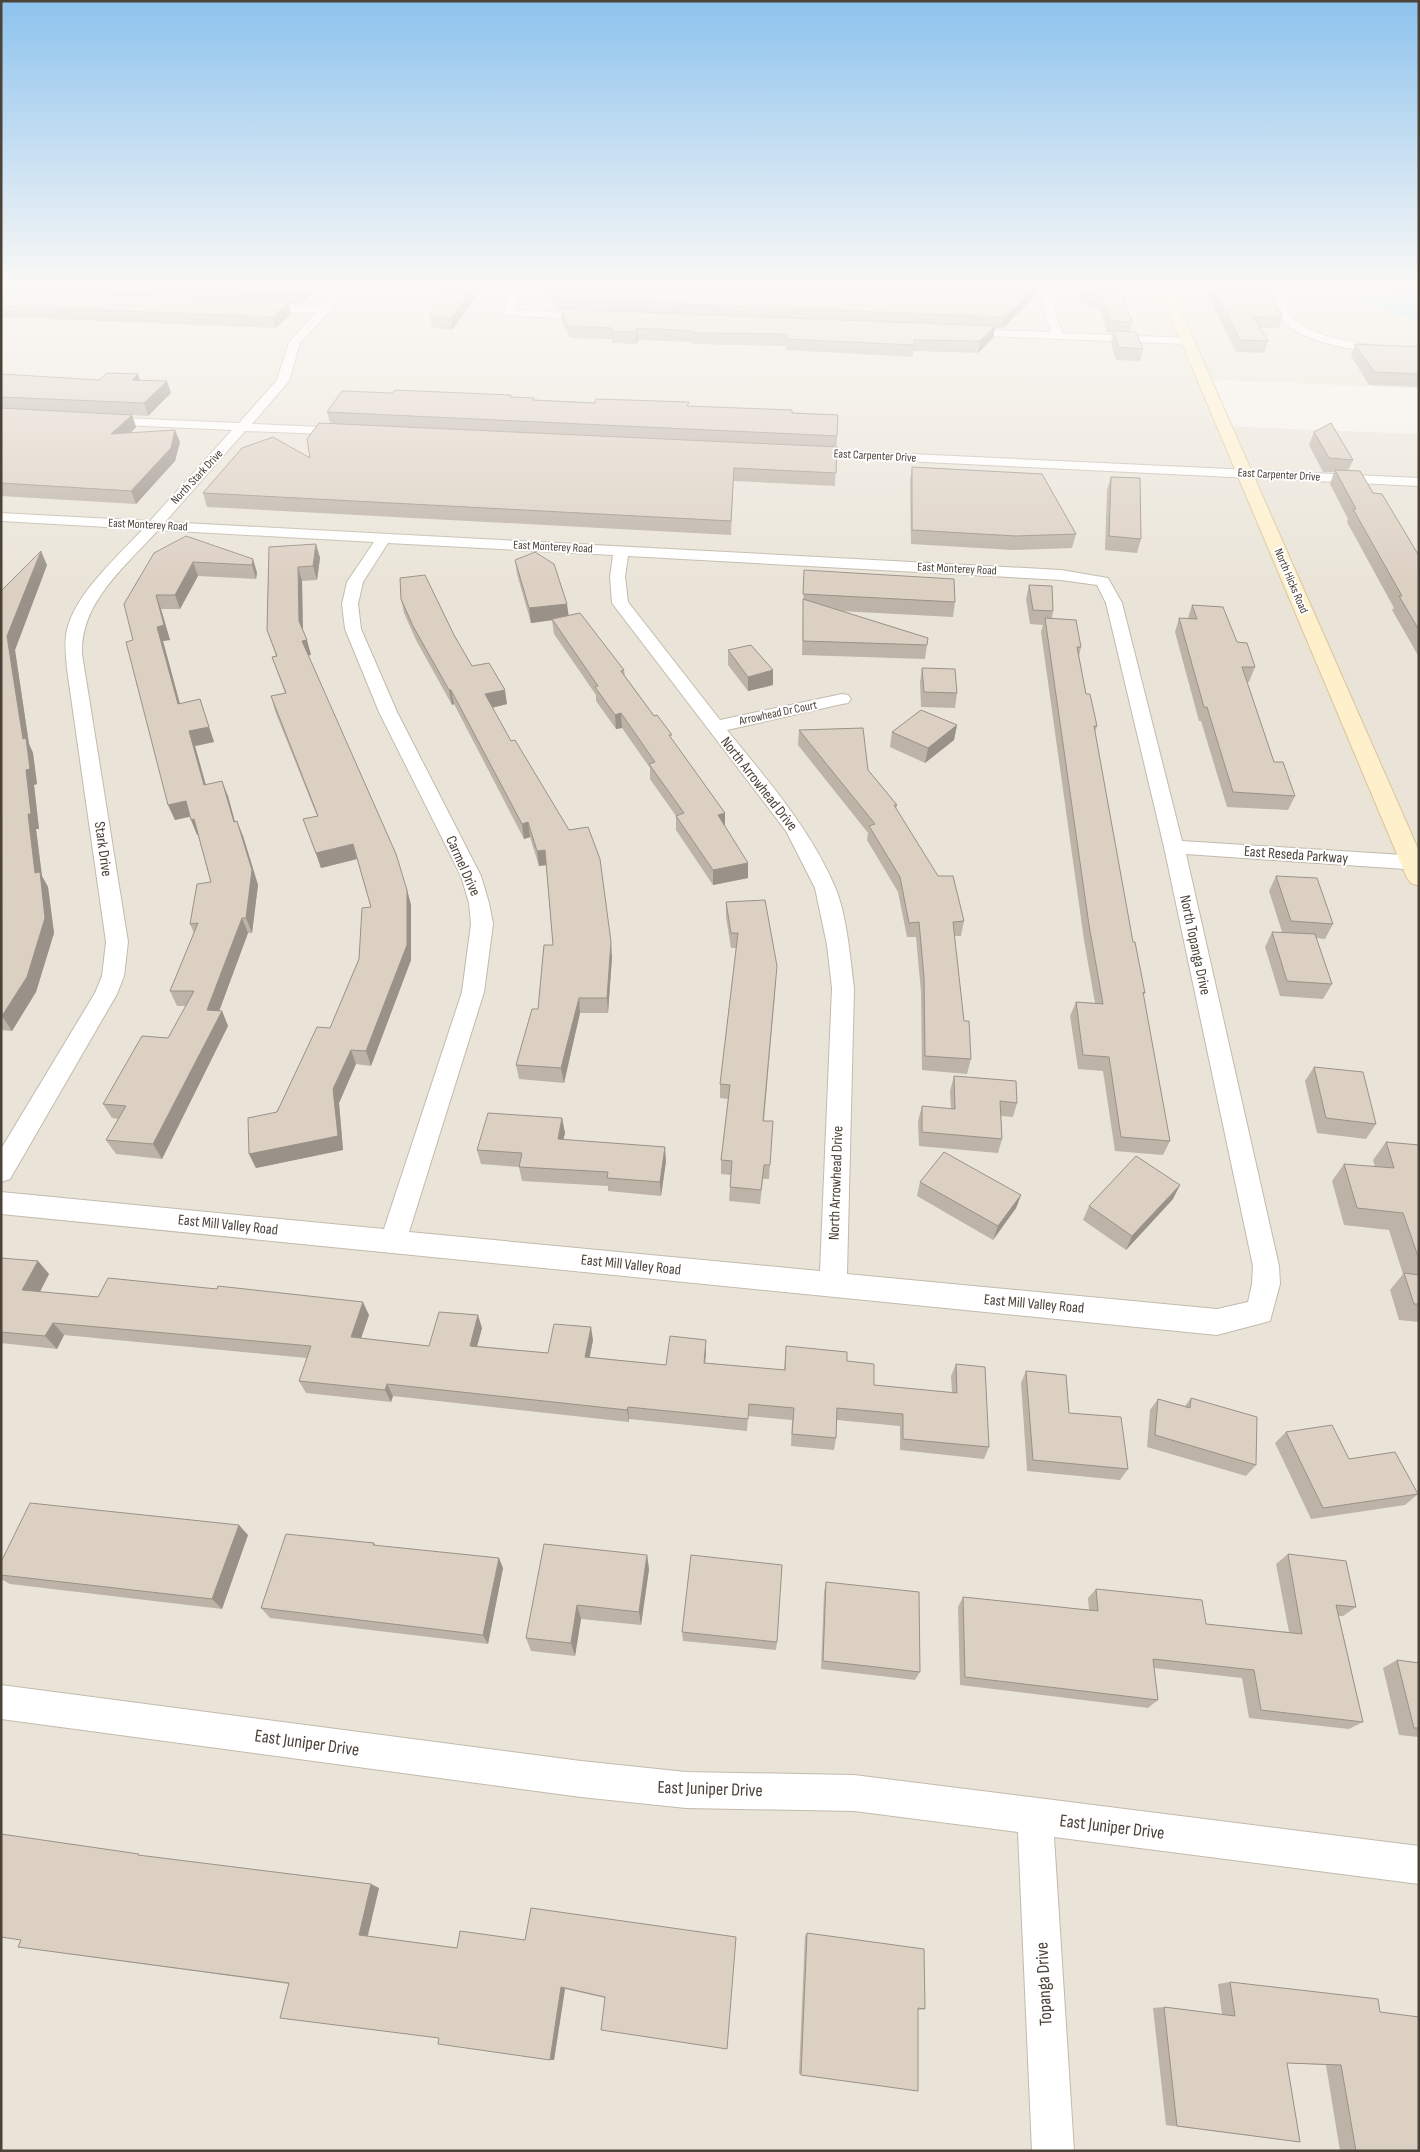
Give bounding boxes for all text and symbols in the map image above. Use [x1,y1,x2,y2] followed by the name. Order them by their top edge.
[168,446,226,508] street label: North Stark Drive
[833,446,917,466] street label: East Carpenter Drive
[1237,465,1321,485] street label: East Carpenter Drive
[108,515,188,535] street label: East Monterey Road
[513,537,593,557] street label: East Monterey Road
[1271,546,1311,616] street label: North Hicks Road
[917,559,997,579] street label: East Monterey Road
[737,697,819,729] street label: Arrowhead Dr Court
[716,733,802,835] street label: North Arrowhead Drive
[90,820,116,878] street label: Stark Drive
[441,833,485,899] street label: Carmel Drive
[1243,842,1349,868] street label: East Reseda Parkway
[1175,893,1215,997] street label: North Topanga Drive
[825,1125,847,1241] street label: North Arrowhead Drive
[177,1210,279,1240] street label: East Mill Valley Road
[580,1250,682,1280] street label: East Mill Valley Road
[983,1290,1085,1318] street label: East Mill Valley Road
[253,1725,361,1761] street label: East Juniper Drive
[657,1777,763,1801] street label: East Juniper Drive
[1058,1810,1166,1844] street label: East Juniper Drive
[1031,1942,1057,2026] street label: Topanga Drive

